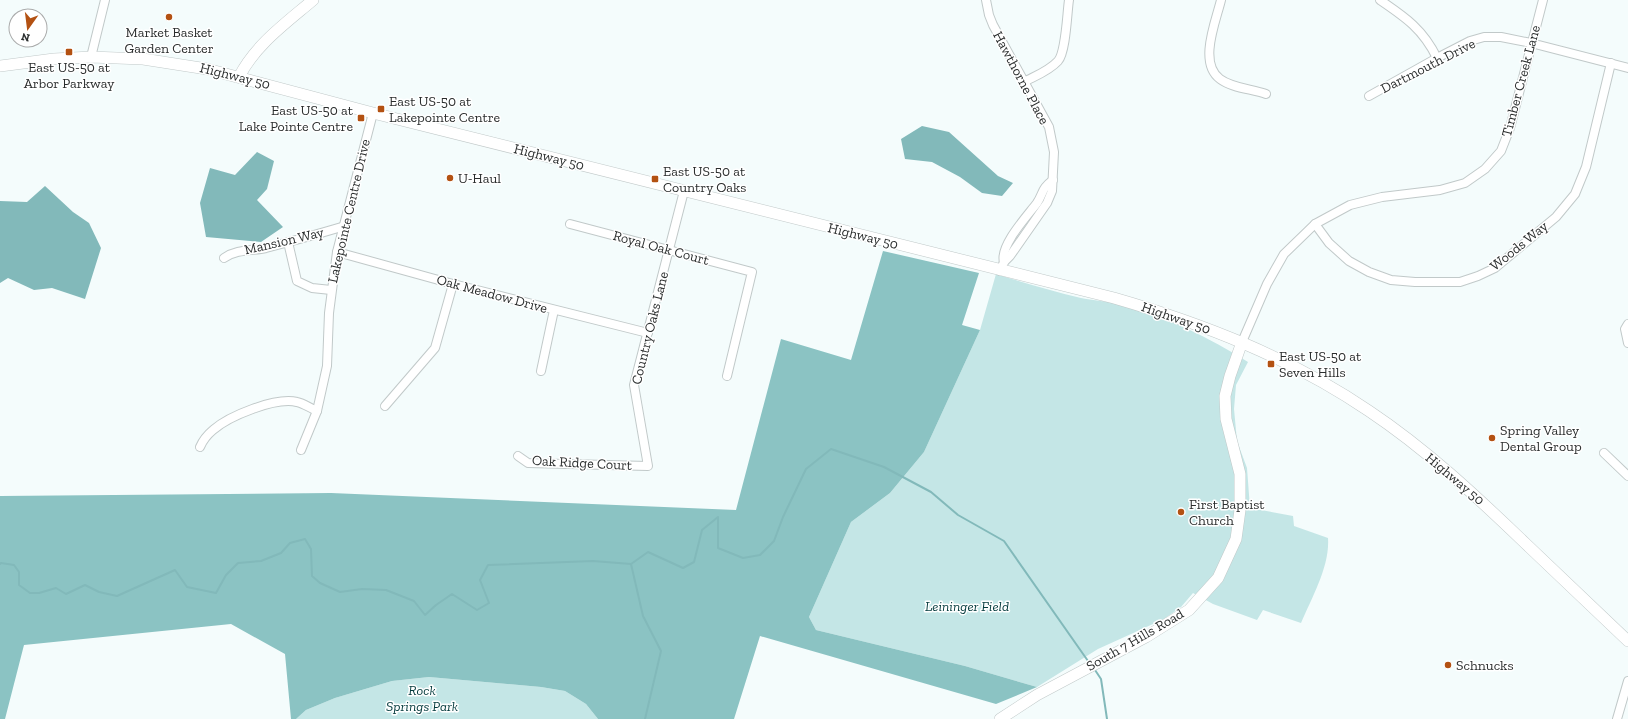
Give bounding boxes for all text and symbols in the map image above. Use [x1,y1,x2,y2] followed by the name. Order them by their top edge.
[8,8,48,48] north arrow
[164,12,174,22] marker: Market Basket Garden Center
[1498,23,1544,139] street label: Timber Creek Lane
[124,24,214,57] place label: Market Basket Garden Center
[989,28,1053,128] street label: Hawthorne Place
[19,30,31,45] text: N
[1378,35,1478,97] street label: Dartmouth Drive
[64,47,74,57] marker: East US-50 at Arbor Parkway
[24,59,115,92] place label: East US-50 at Arbor Parkway
[198,59,272,93] street label: Highway 50
[389,93,501,126] place label: East US-50 at Lakepointe Centre
[239,102,354,135] place label: East US-50 at Lake Pointe Centre
[376,104,386,114] marker: East US-50 at Lakepointe Centre
[356,113,366,123] marker: East US-50 at Lake Pointe Centre
[324,137,374,285] street label: Lakepointe Centre Drive
[512,140,586,174] street label: Highway 50
[663,163,746,196] place label: East US-50 at Country Oaks
[458,170,501,187] place label: U-Haul
[445,173,455,183] marker: U-Haul
[650,174,660,184] marker: East US-50 at Country Oaks
[1487,217,1552,274] street label: Woods Way
[826,219,900,253] street label: Highway 50
[243,223,326,258] street label: Mansion Way
[611,227,712,269] street label: Royal Oak Court
[628,269,672,386] street label: Country Oaks Lane
[435,271,550,317] street label: Oak Meadow Drive
[1139,298,1213,338] street label: Highway 50
[1279,348,1362,381] place label: East US-50 at Seven Hills
[1266,359,1276,369] marker: East US-50 at Seven Hills
[1500,422,1582,455] place label: Spring Valley Dental Group
[1487,433,1497,443] marker: Spring Valley Dental Group
[1422,449,1488,509] street label: Highway 50
[532,452,633,474] street label: Oak Ridge Court
[1189,496,1265,529] place label: First Baptist Church
[1176,507,1186,517] marker: First Baptist Church
[925,598,1009,615] park label: Leininger Field
[1083,605,1187,675] street label: South 7 Hills Road
[1456,657,1514,674] place label: Schnucks
[1443,660,1453,670] marker: Schnucks
[386,682,458,715] park label: Rock Springs Park

